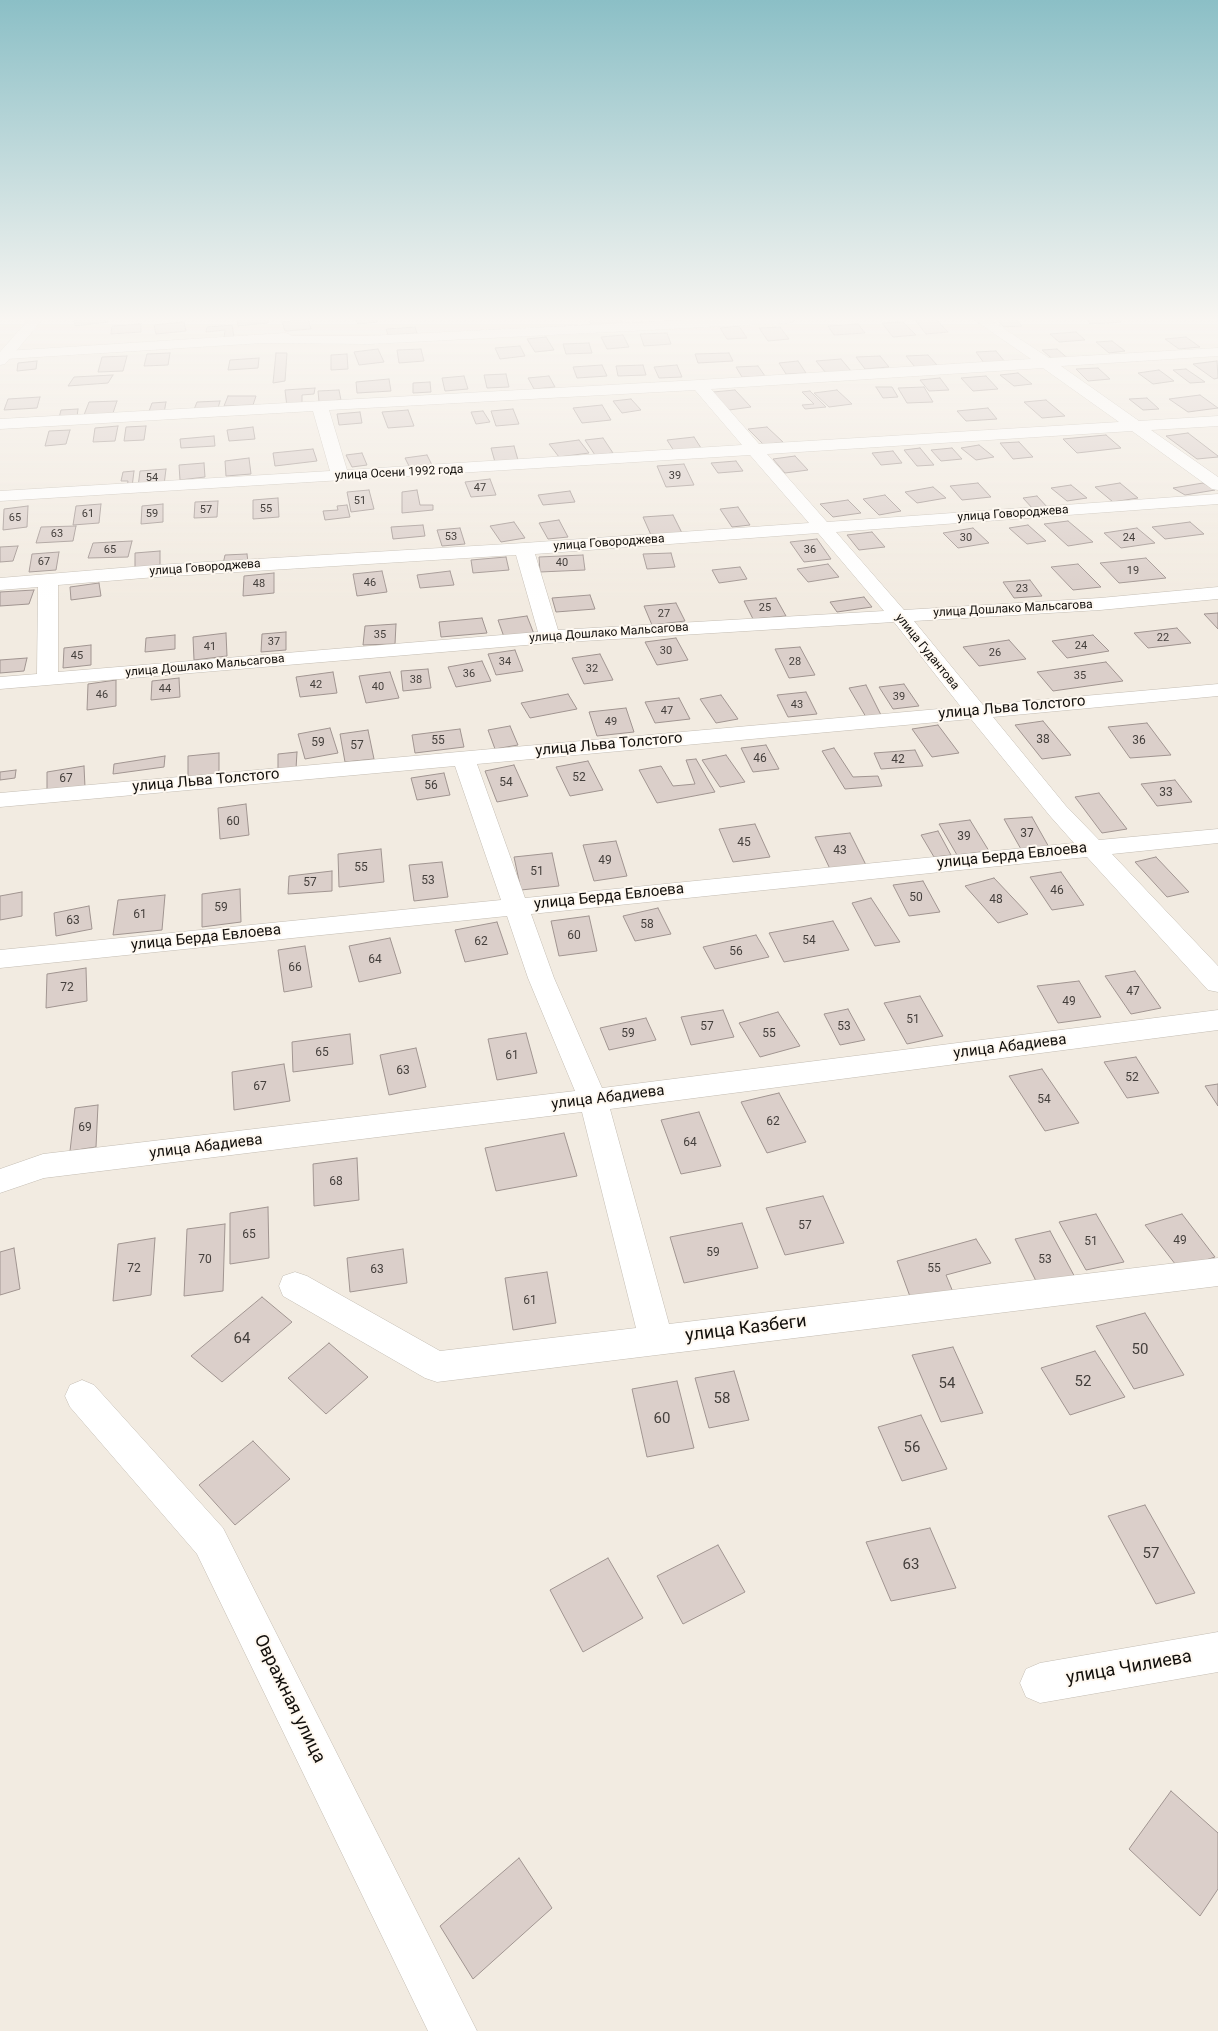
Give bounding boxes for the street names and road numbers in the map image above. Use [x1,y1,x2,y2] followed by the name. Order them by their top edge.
[334,462,464,484] street label: улица Осени 1992 года
[957,503,1069,525] street label: улица Говороджева
[553,532,665,554] street label: улица Говороджева
[149,557,261,579] street label: улица Говороджева
[933,598,1093,620] street label: улица Дошлако Мальсагова
[892,611,962,693] street label: улица Гудантова
[529,620,689,646] street label: улица Дошлако Мальсагова
[125,652,285,680] street label: улица Дошлако Мальсагова
[938,693,1086,723] street label: улица Льва Толстого
[535,730,683,760] street label: улица Льва Толстого
[132,766,280,796] street label: улица Льва Толстого
[936,839,1088,873] street label: улица Берда Евлоева
[533,880,685,914] street label: улица Берда Евлоева
[130,921,282,955] street label: улица Берда Евлоева
[953,1031,1067,1063] street label: улица Абадиева
[551,1082,665,1114] street label: улица Абадиева
[149,1131,263,1163] street label: улица Абадиева
[684,1311,808,1347] street label: улица Казбеги
[249,1631,329,1767] street label: Овражная улица
[1065,1646,1193,1690] street label: улица Чилиева

